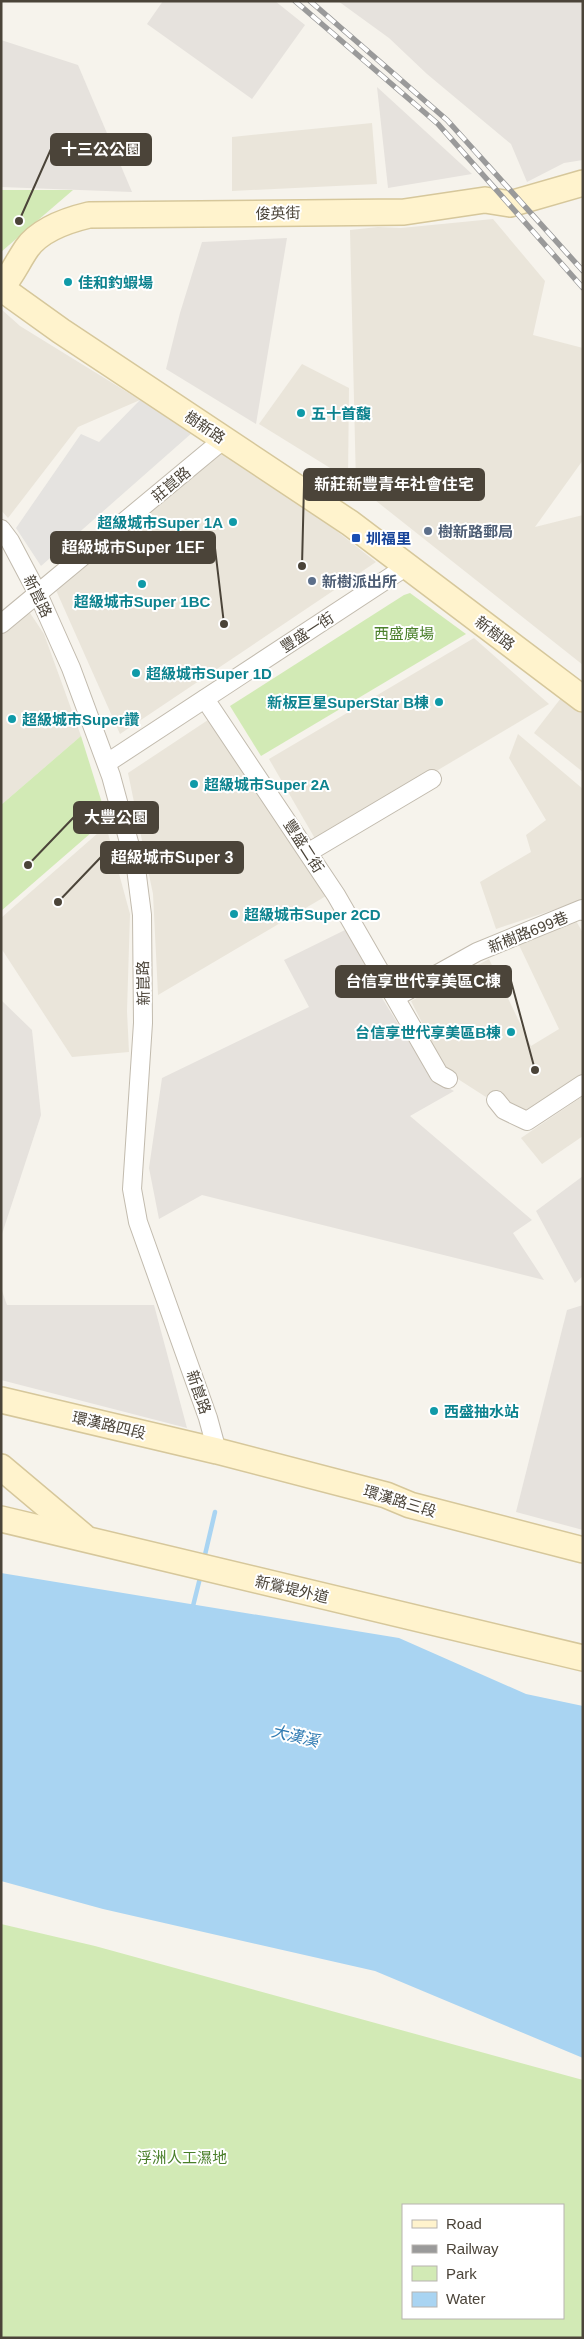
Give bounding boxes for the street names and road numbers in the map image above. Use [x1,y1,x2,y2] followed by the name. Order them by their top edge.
[255,204,301,222] street label: 俊英街
[182,407,228,447] street label: 樹新路
[148,463,194,505] street label: 莊崑路
[20,572,56,620] street label: 新崑路
[277,609,337,655] street label: 豐盛一街
[472,613,518,653] street label: 新樹路
[281,816,327,876] street label: 豐盛二街
[485,908,571,956] street label: 新樹路699巷
[134,960,152,1006] street label: 新崑路
[184,1368,214,1416] street label: 新崑路
[71,1408,147,1442] street label: 環漢路四段
[362,1482,438,1520] street label: 環漢路三段
[254,1572,330,1606] street label: 新鶯堤外道

